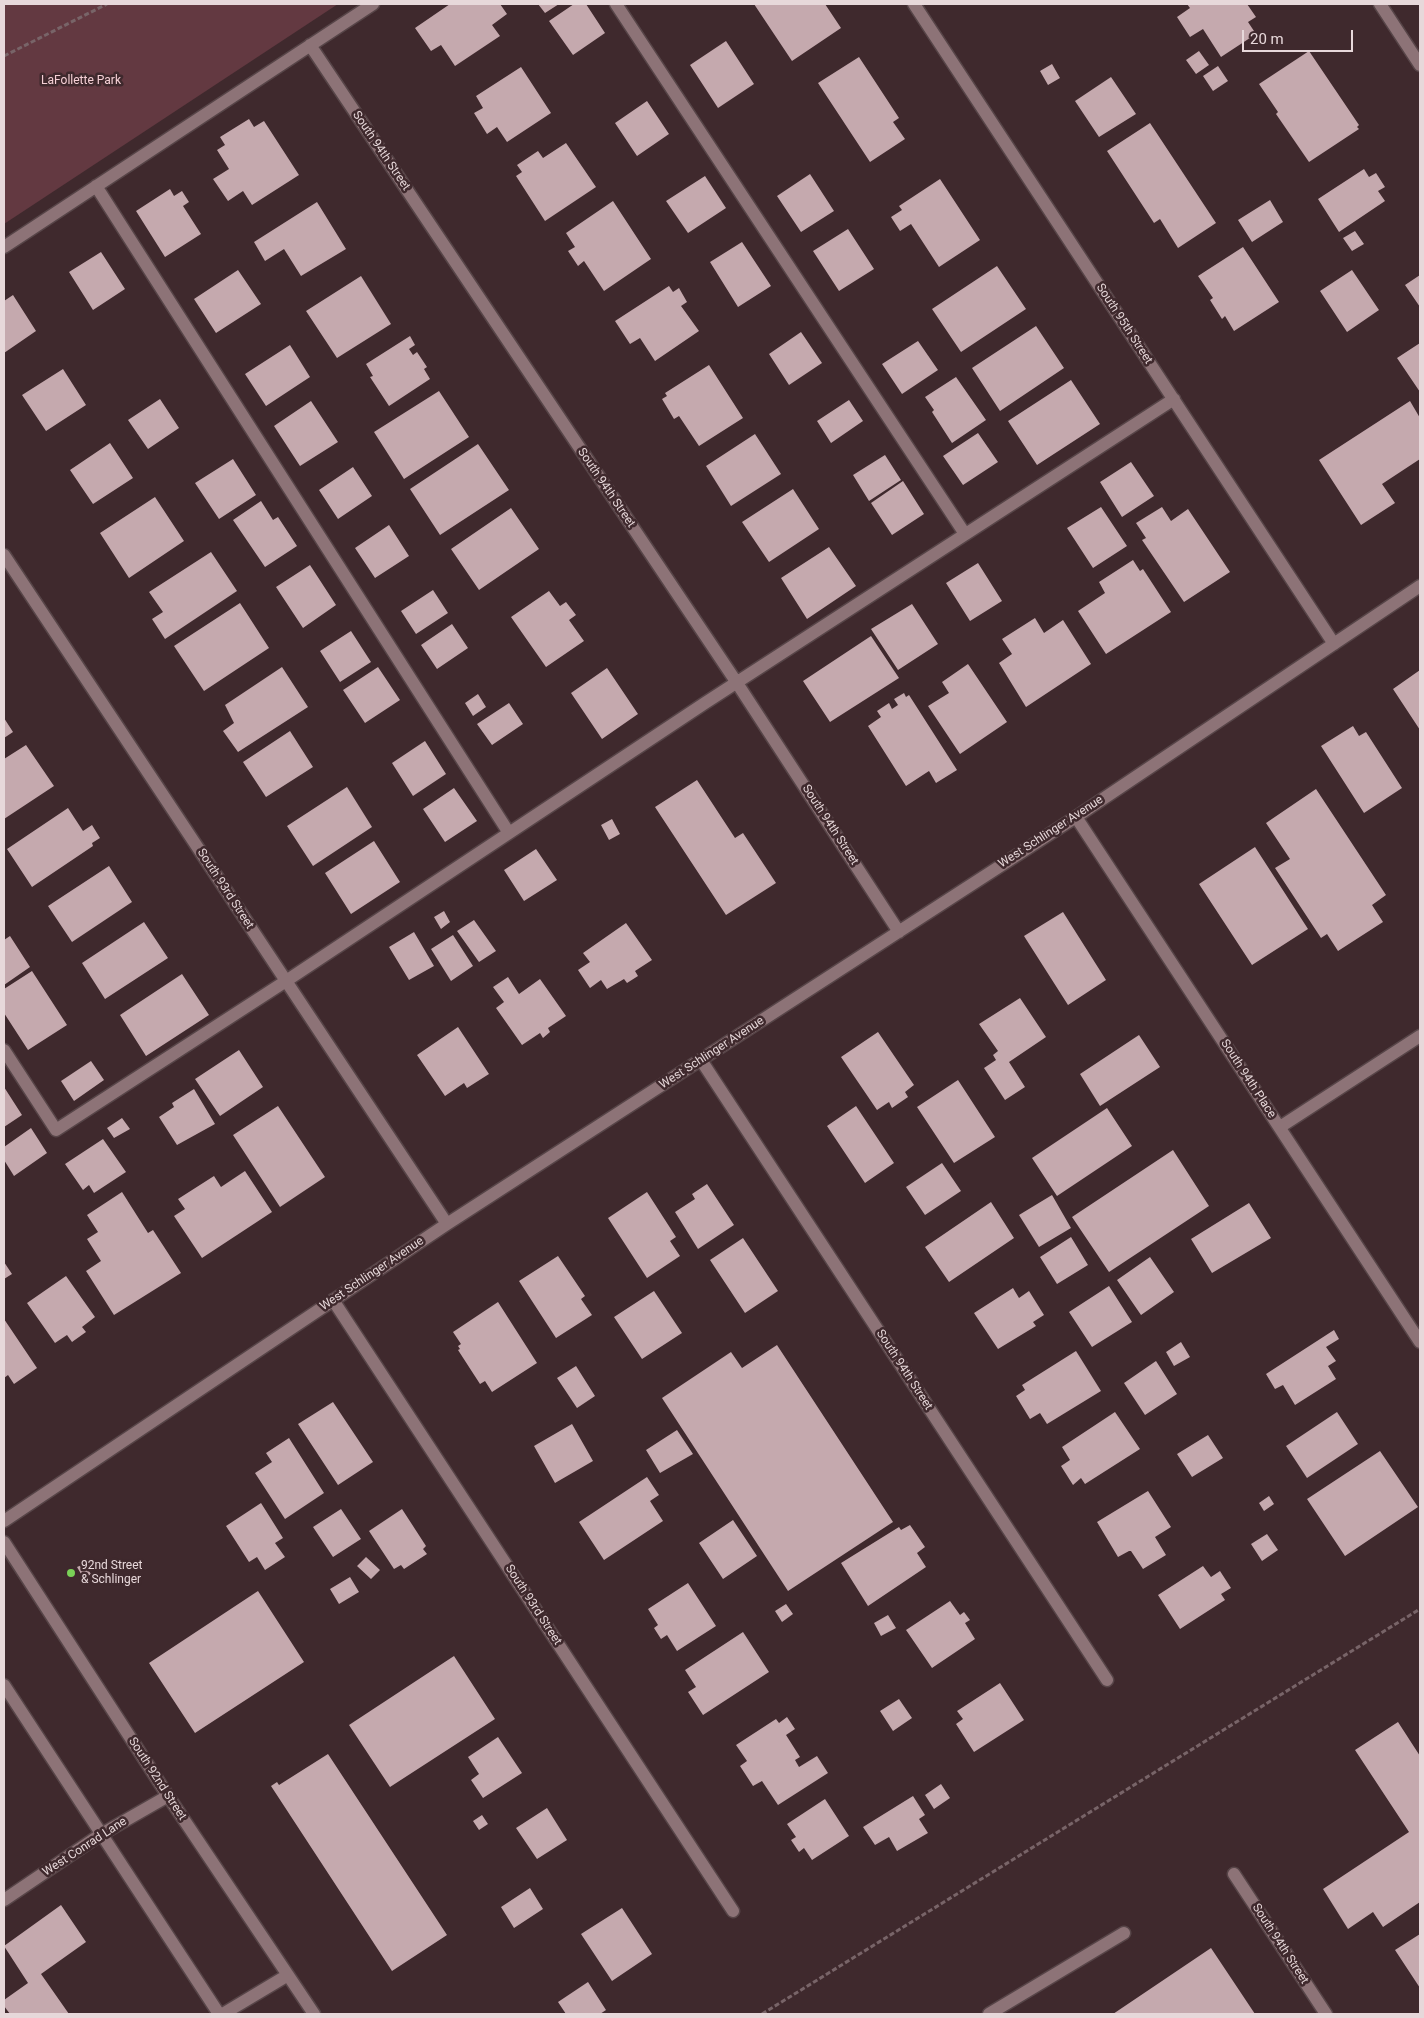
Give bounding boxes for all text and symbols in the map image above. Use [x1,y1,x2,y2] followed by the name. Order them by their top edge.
[1244,20,1355,52] scale bar
[1250,30,1284,48] text: 20 m
[41,74,121,88] park label: LaFollette Park
[349,109,413,193] street label: South 94th Street
[1093,281,1155,367] street label: South 95th Street
[574,446,638,530] street label: South 94th Street
[799,782,861,868] street label: South 94th Street
[996,793,1106,871] street label: West Schlinger Avenue
[194,846,256,932] street label: South 93rd Street
[657,1014,767,1092] street label: West Schlinger Avenue
[1217,1037,1279,1121] street label: South 94th Place
[317,1234,427,1314] street label: West Schlinger Avenue
[873,1327,935,1413] street label: South 94th Street
[81,1559,143,1587] place label: 92nd Street & Schlinger
[502,1562,564,1648] street label: South 93rd Street
[65,1567,77,1579] marker: 92nd Street & Schlinger
[125,1735,189,1823] street label: South 92nd Street
[40,1814,130,1880] street label: West Conrad Lane
[1249,1901,1311,1987] street label: South 94th Street

